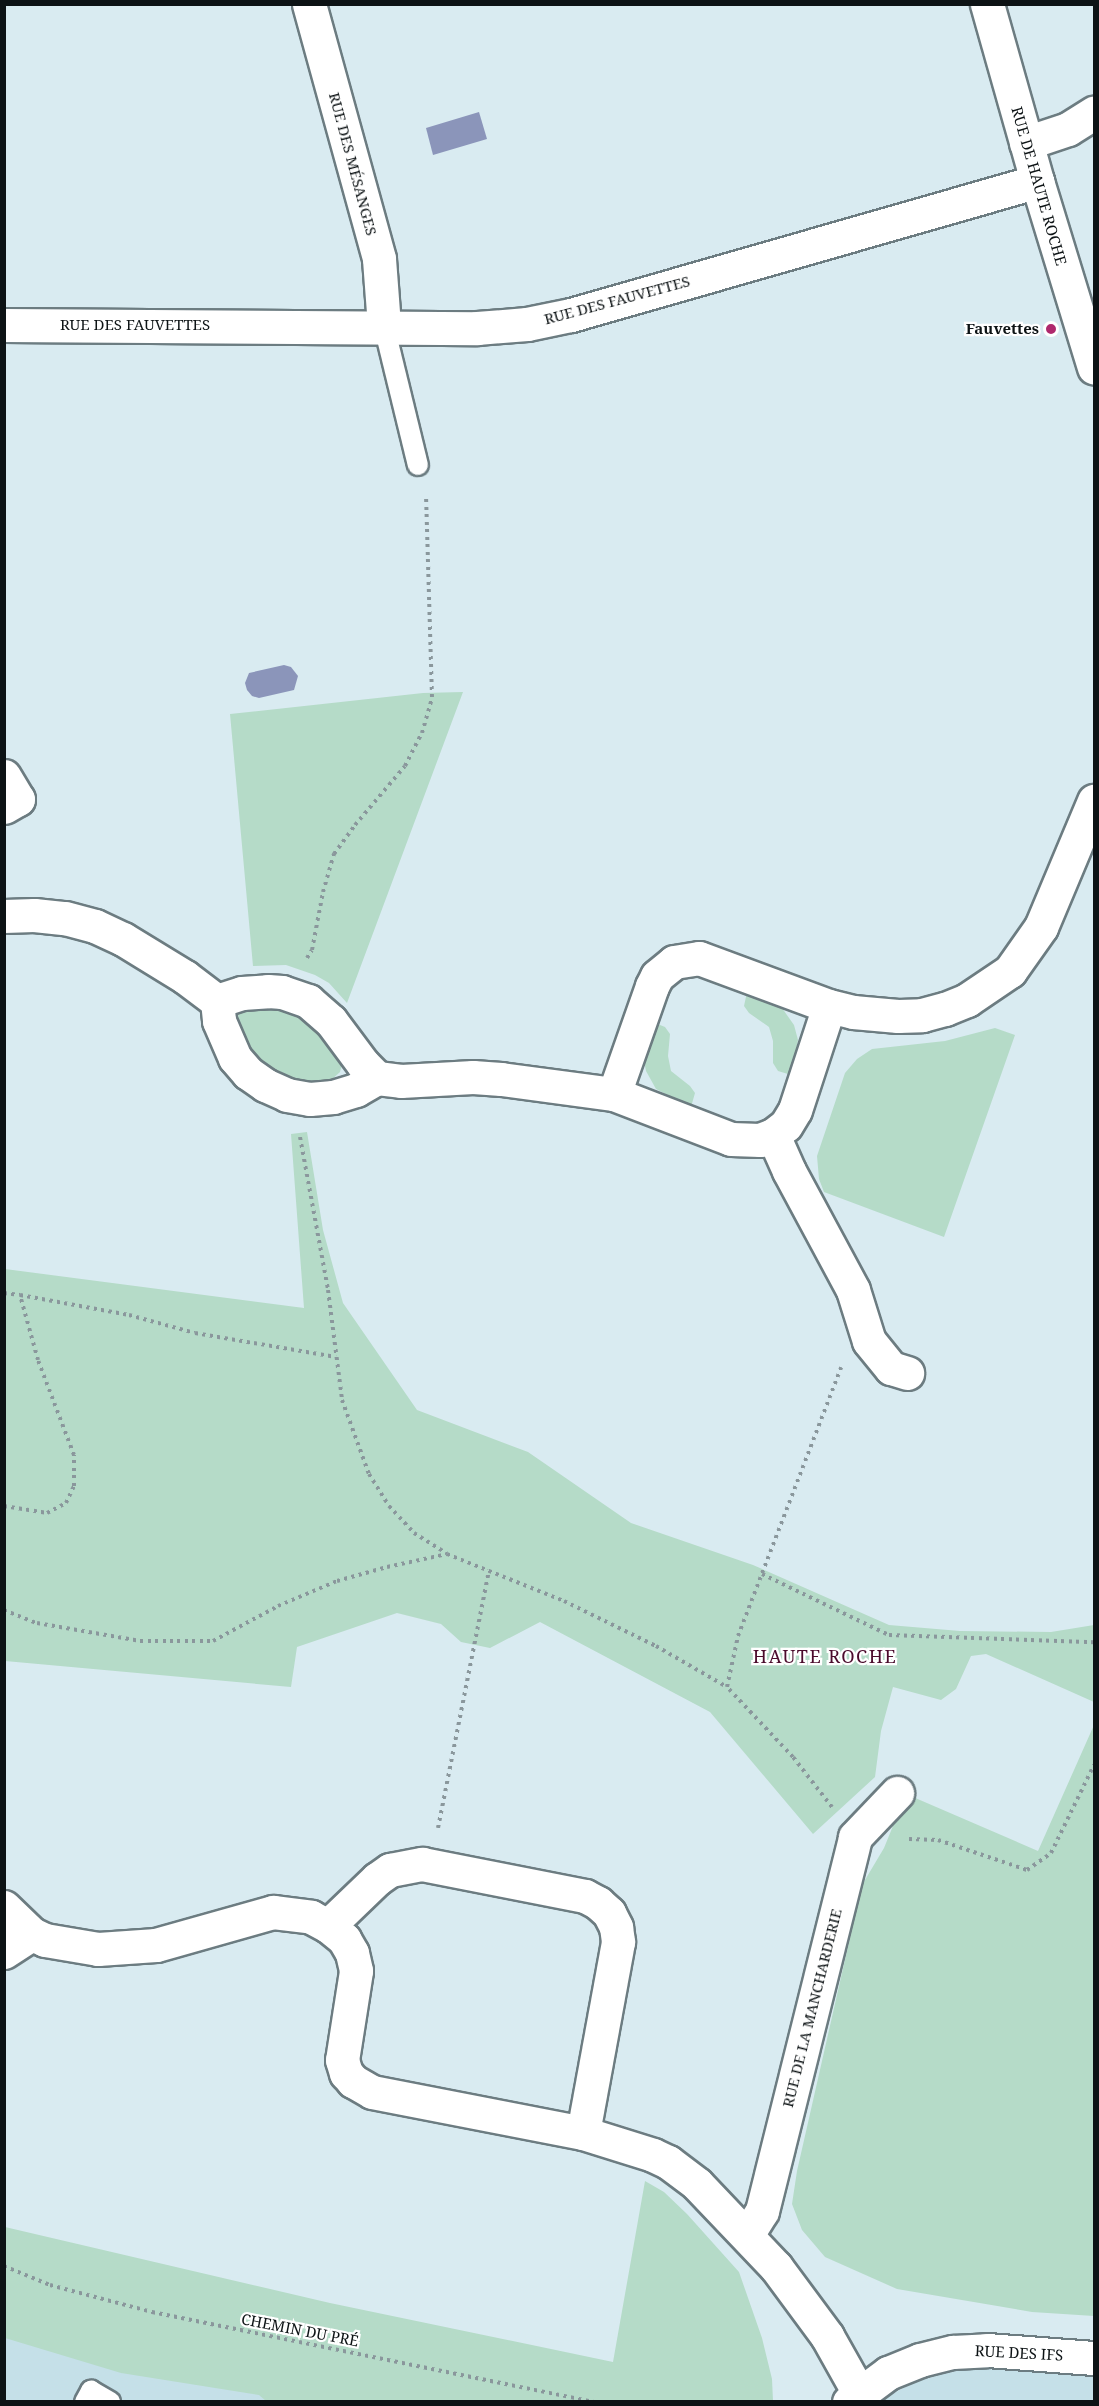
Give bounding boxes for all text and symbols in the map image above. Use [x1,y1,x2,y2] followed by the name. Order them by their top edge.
[325,90,381,238] street label: RUE DES MÉSANGES
[1008,105,1070,267] street label: RUE DE HAUTE ROCHE
[542,272,692,328] street label: RUE DES FAUVETTES
[60,316,210,334] street label: RUE DES FAUVETTES
[966,320,1039,338] place label: Fauvettes
[1044,322,1058,336] marker: Fauvettes
[753,1645,897,1667] district label: HAUTE ROCHE
[779,1907,845,2109] street label: RUE DE LA MANCHARDERIE
[240,2310,360,2350] street label: CHEMIN DU PRÉ
[974,2342,1064,2364] street label: RUE DES IFS

